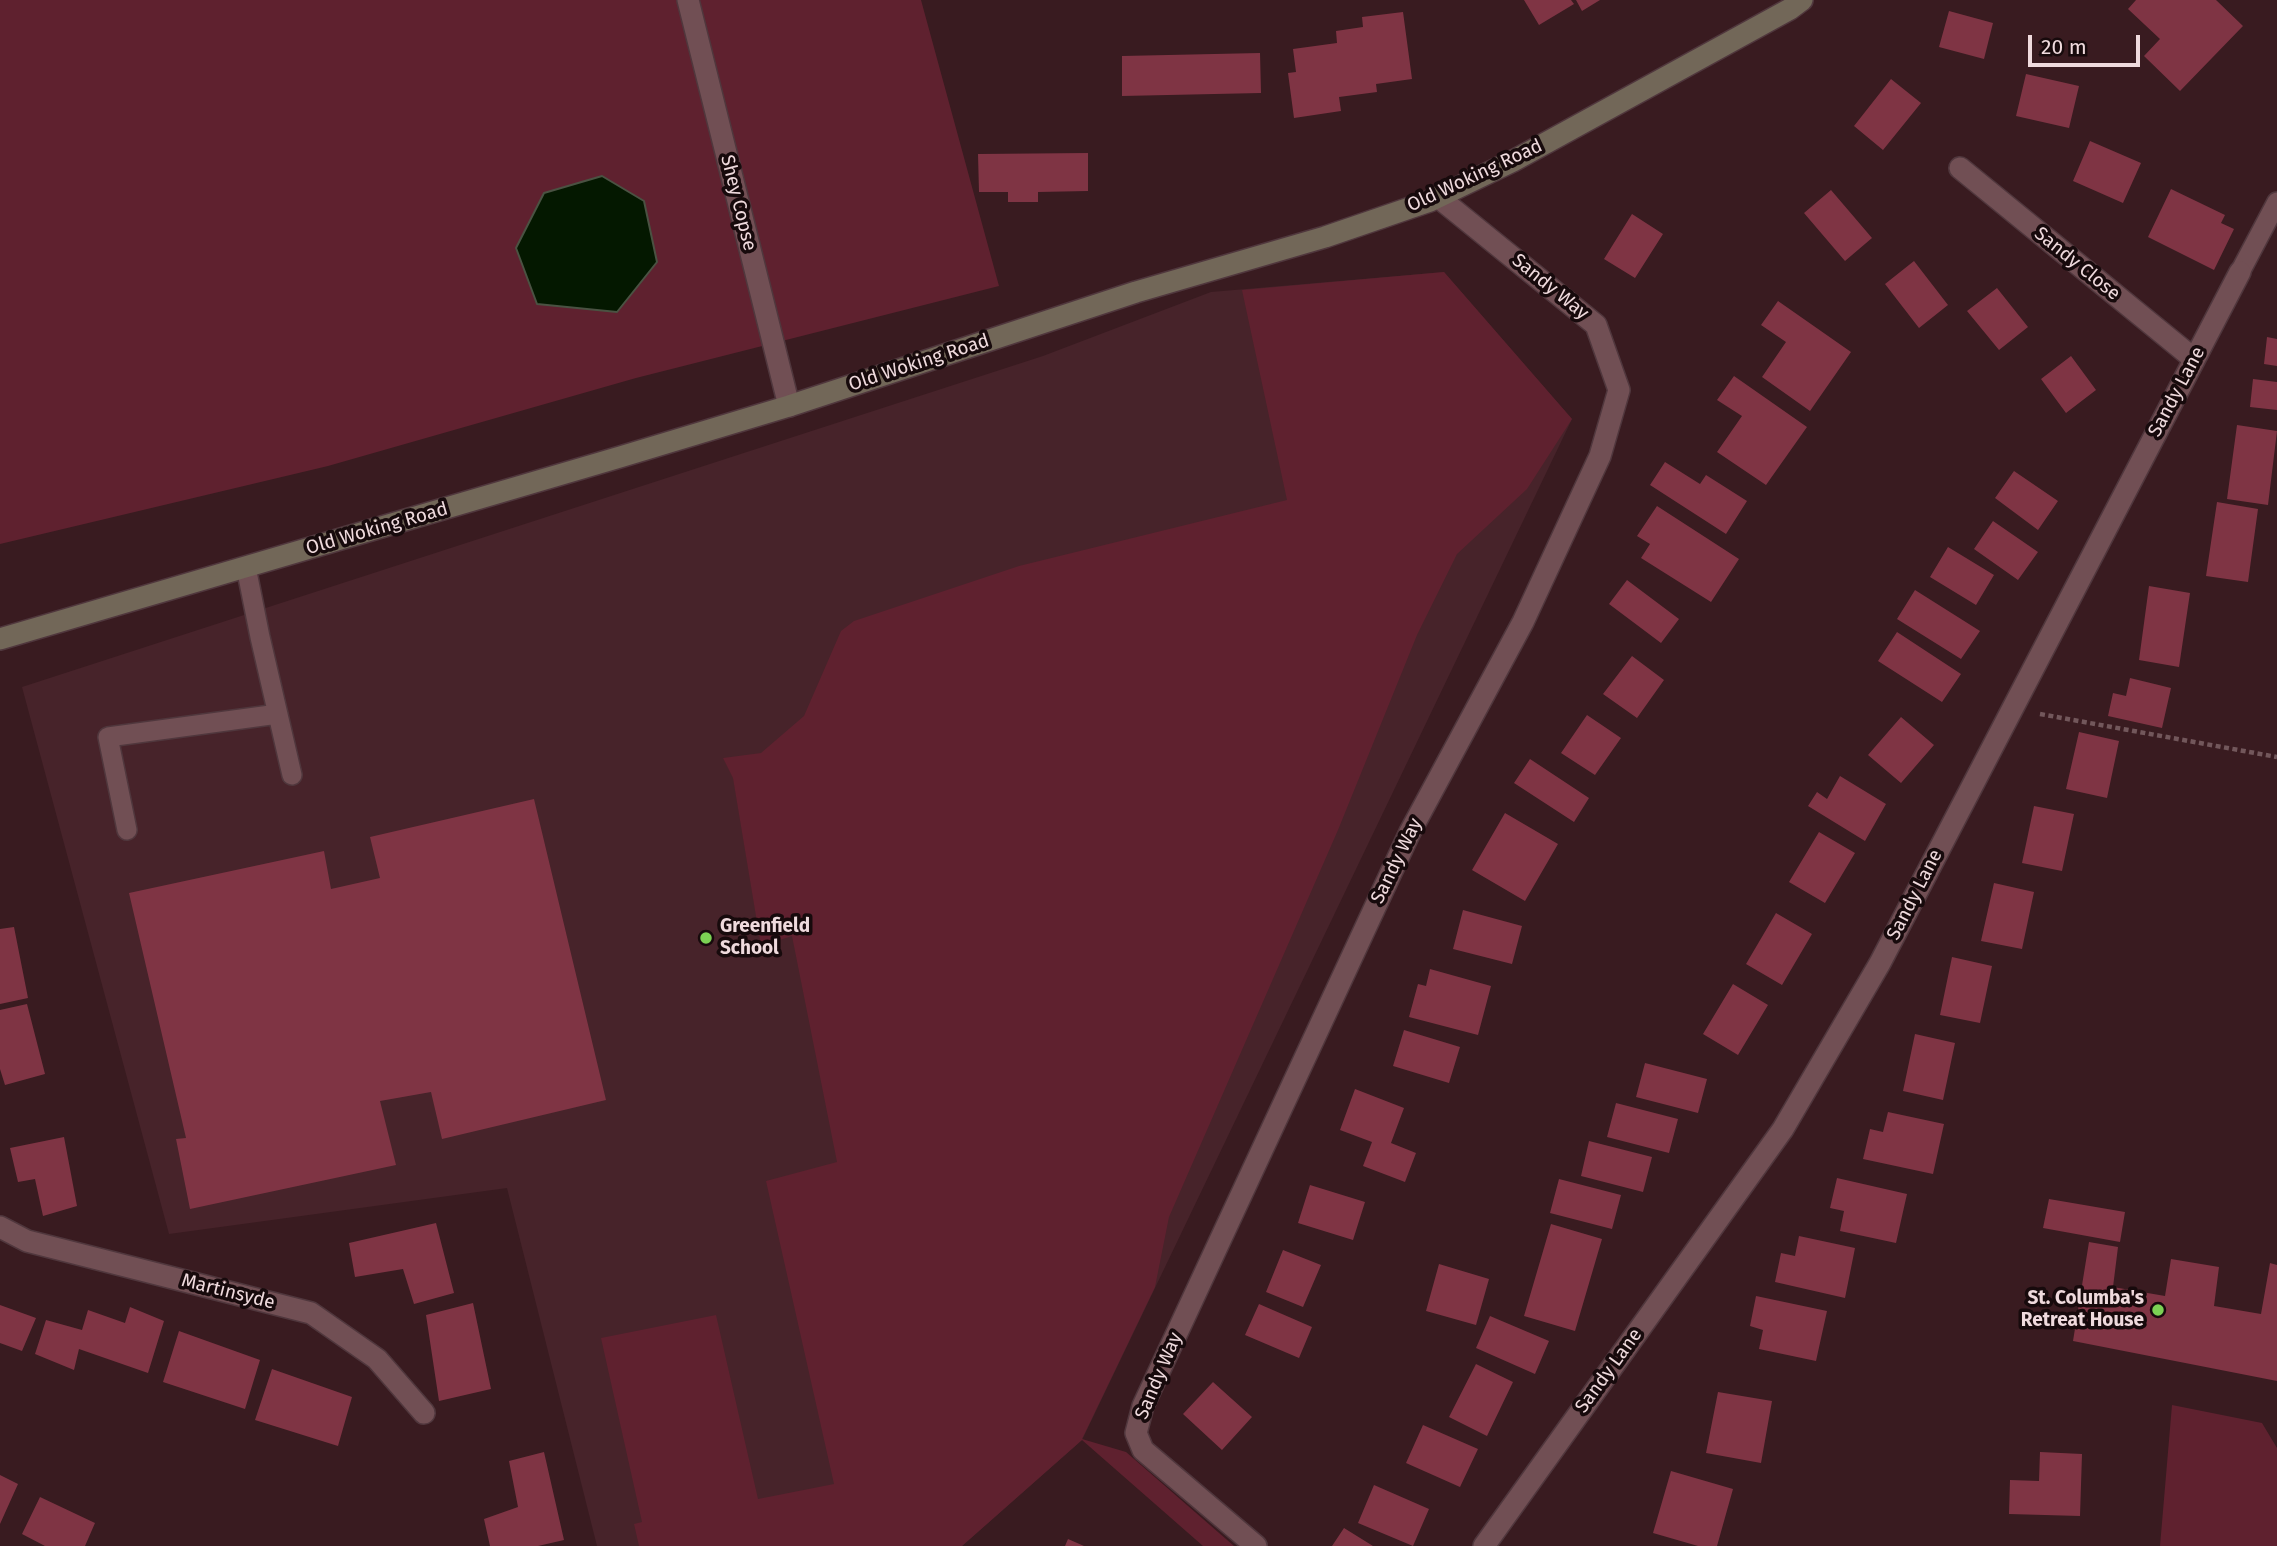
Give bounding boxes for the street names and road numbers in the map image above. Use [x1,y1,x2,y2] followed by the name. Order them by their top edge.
[1404,135,1546,217] street label: Old Woking Road
[715,153,761,253] street label: Shey Copse
[2029,222,2125,306] street label: Sandy Close
[1507,249,1593,325] street label: Sandy Way
[846,330,992,396] street label: Old Woking Road
[2144,343,2210,441] street label: Sandy Lane
[303,498,451,560] street label: Old Woking Road
[1367,815,1427,907] street label: Sandy Way
[1882,846,1948,944] street label: Sandy Lane
[179,1269,277,1315] street label: Martinsyde
[1571,1324,1647,1418] street label: Sandy Lane
[1131,1329,1187,1423] street label: Sandy Way

